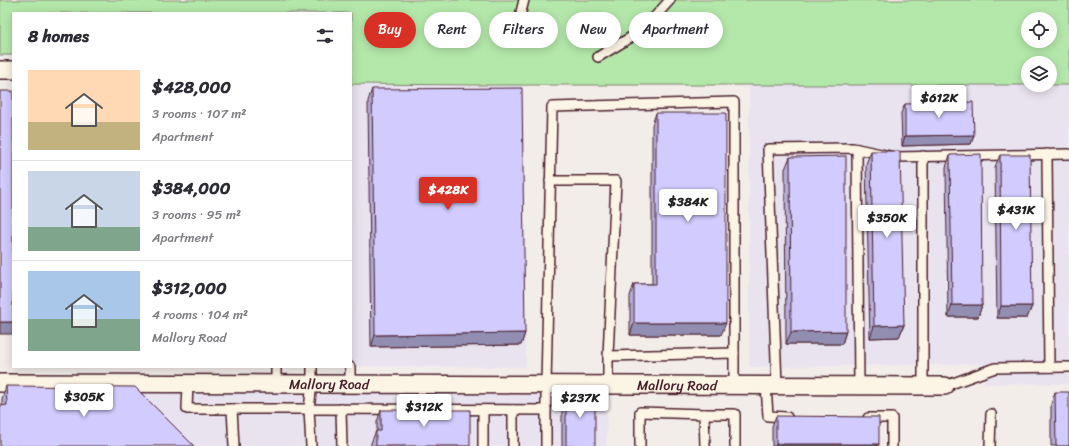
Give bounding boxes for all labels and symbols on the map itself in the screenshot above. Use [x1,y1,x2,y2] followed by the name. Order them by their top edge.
[911,85,967,119] pin: $612K
[420,177,476,211] pin: $428K
[660,189,716,223] pin: $384K
[988,197,1044,231] pin: $431K
[859,205,915,239] pin: $350K
[289,371,371,397] street label: Mallory Road
[637,373,719,398] street label: Mallory Road
[56,384,112,418] pin: $305K
[552,385,608,419] pin: $237K
[396,394,452,428] pin: $312K

